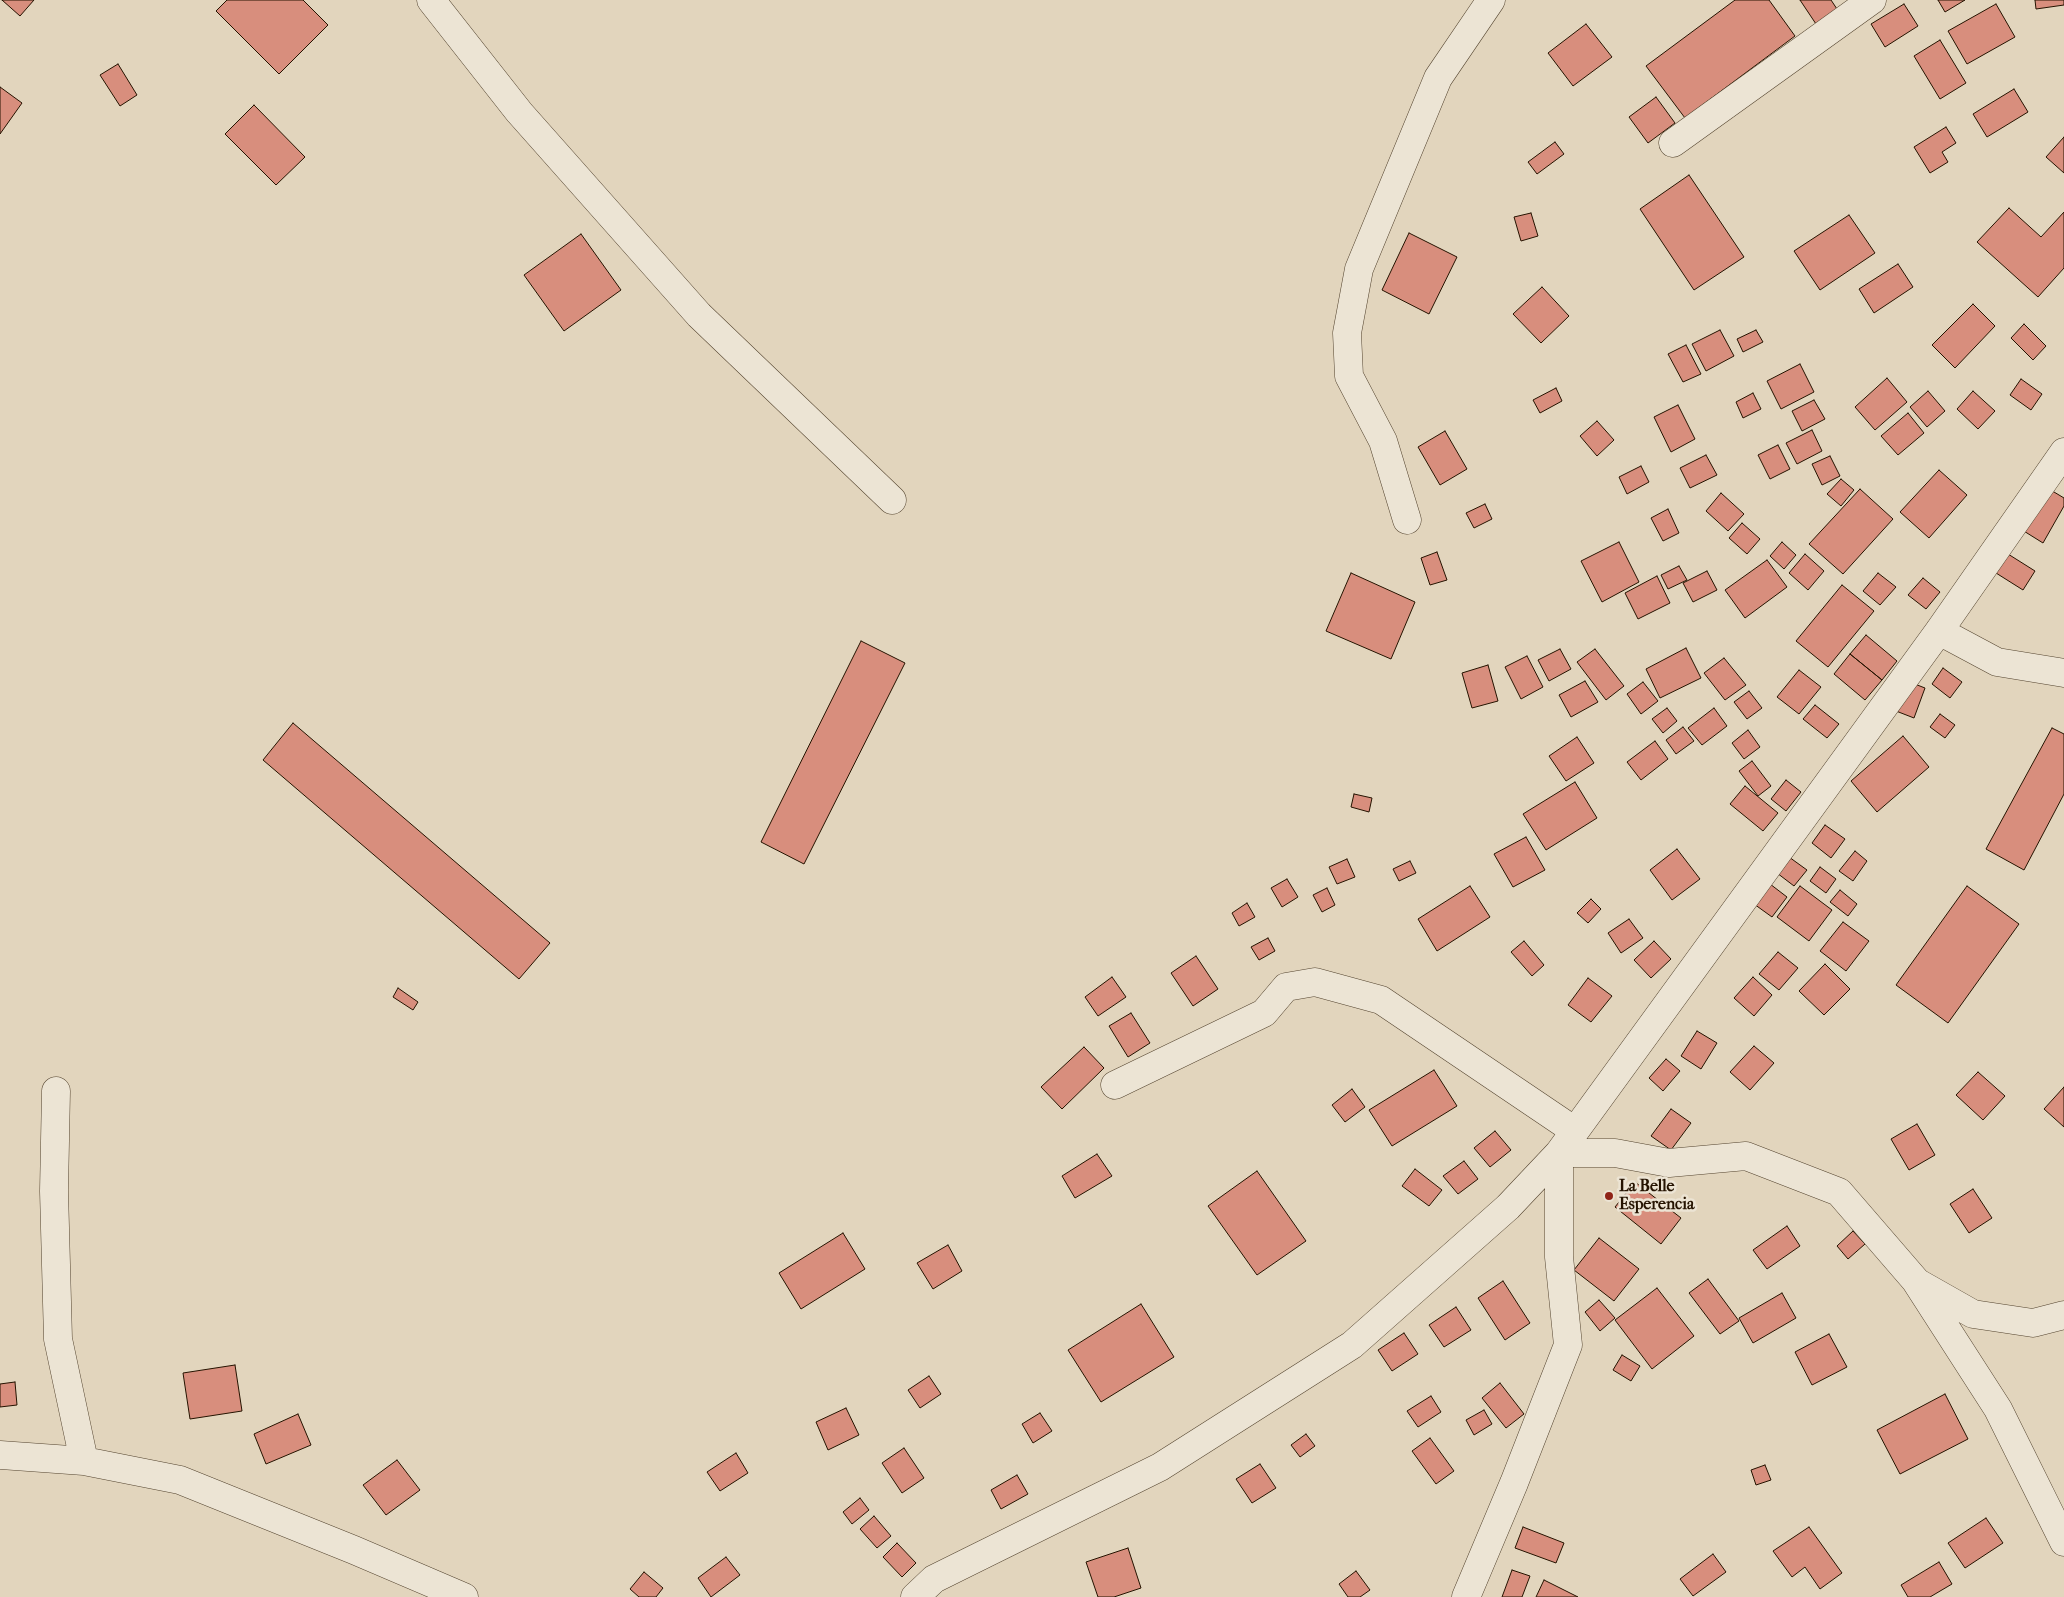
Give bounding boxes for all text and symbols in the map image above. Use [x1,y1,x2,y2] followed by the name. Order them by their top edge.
[1619,1177,1694,1215] place label: La Belle Esperencia
[1603,1190,1615,1202] marker: La Belle Esperencia

